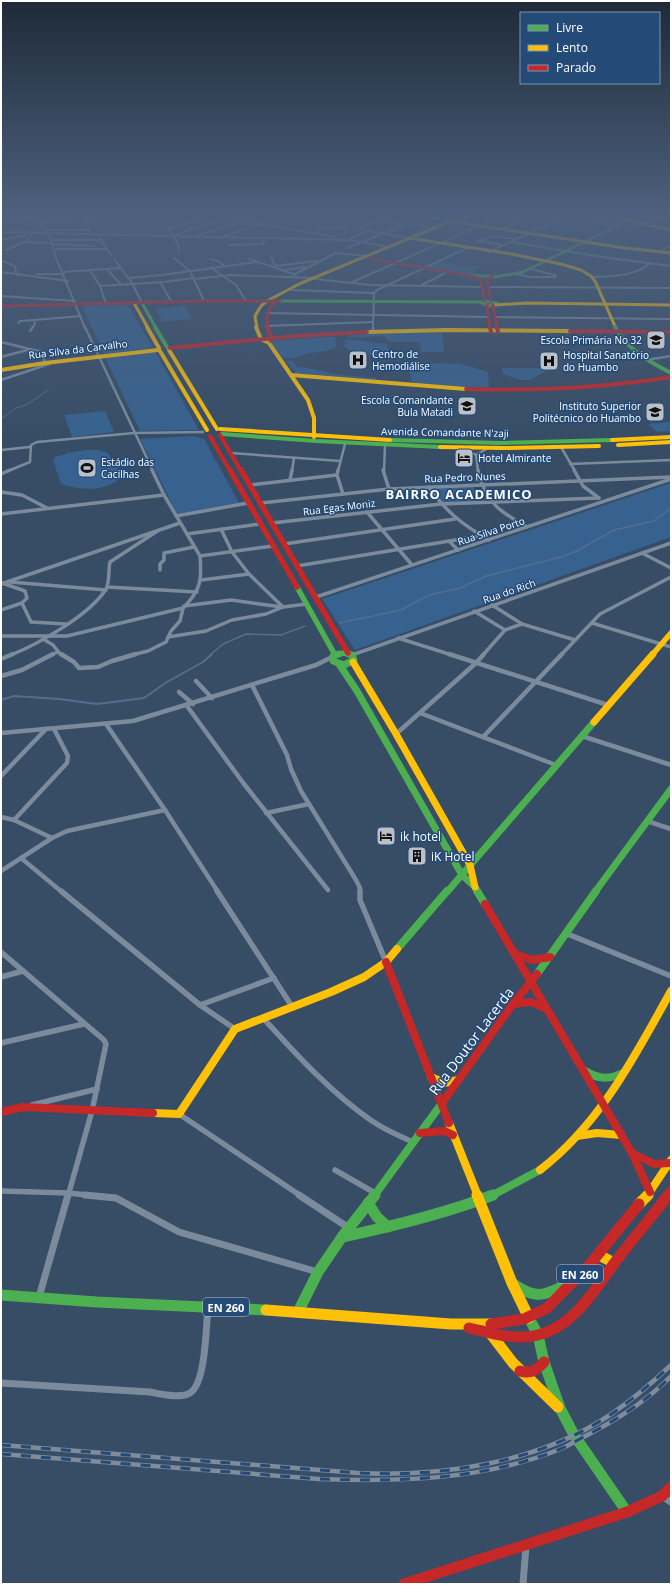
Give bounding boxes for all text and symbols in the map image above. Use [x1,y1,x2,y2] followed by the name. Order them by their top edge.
[520,12,660,84] legend
[556,19,583,36] text: Livre
[556,39,588,56] text: Lento
[556,59,596,76] text: Parado
[645,329,667,351] school or university icon: Escola Primária No 32
[540,333,642,347] place label: Escola Primária No 32
[28,336,128,362] street label: Rua Silva da Carvalho
[372,347,430,373] place label: Centro de Hemodiálise
[563,348,649,374] place label: Hospital Sanatório do Huambo
[347,349,369,371] hospital icon: Centro de Hemodiálise
[538,350,560,372] hospital icon: Hospital Sanatório do Huambo
[361,393,453,419] place label: Escola Comandante Bula Matadi
[456,395,478,417] school or university icon: Escola Comandante Bula Matadi
[533,399,641,425] place label: Instituto Superior Politécnico do Huambo
[644,401,666,423] school or university icon: Instituto Superior Politécnico do Huambo
[381,424,509,440] street label: Avenida Comandante N'zaji
[453,447,475,469] hotel icon: Hotel Almirante
[478,451,552,465] place label: Hotel Almirante
[101,455,154,481] place label: Estádio das Cacilhas
[76,457,98,479] sports icon: Estádio das Cacilhas
[424,469,506,485] street label: Rua Pedro Nunes
[385,485,533,503] district label: BAIRRO ACADEMICO
[302,496,376,518] street label: Rua Egas Moniz
[456,514,526,548] street label: Rua Silva Porto
[481,575,537,607] street label: Rua do Rich
[375,825,397,847] hotel icon: ik hotel
[400,828,441,845] place label: ik hotel
[406,845,428,867] building icon: iK Hotel
[431,848,475,865] place label: iK Hotel
[424,983,518,1099] street label: Rua Doutor Lacerda
[557,1265,603,1283] road number: EN 260
[203,1298,249,1316] road number: EN 260

